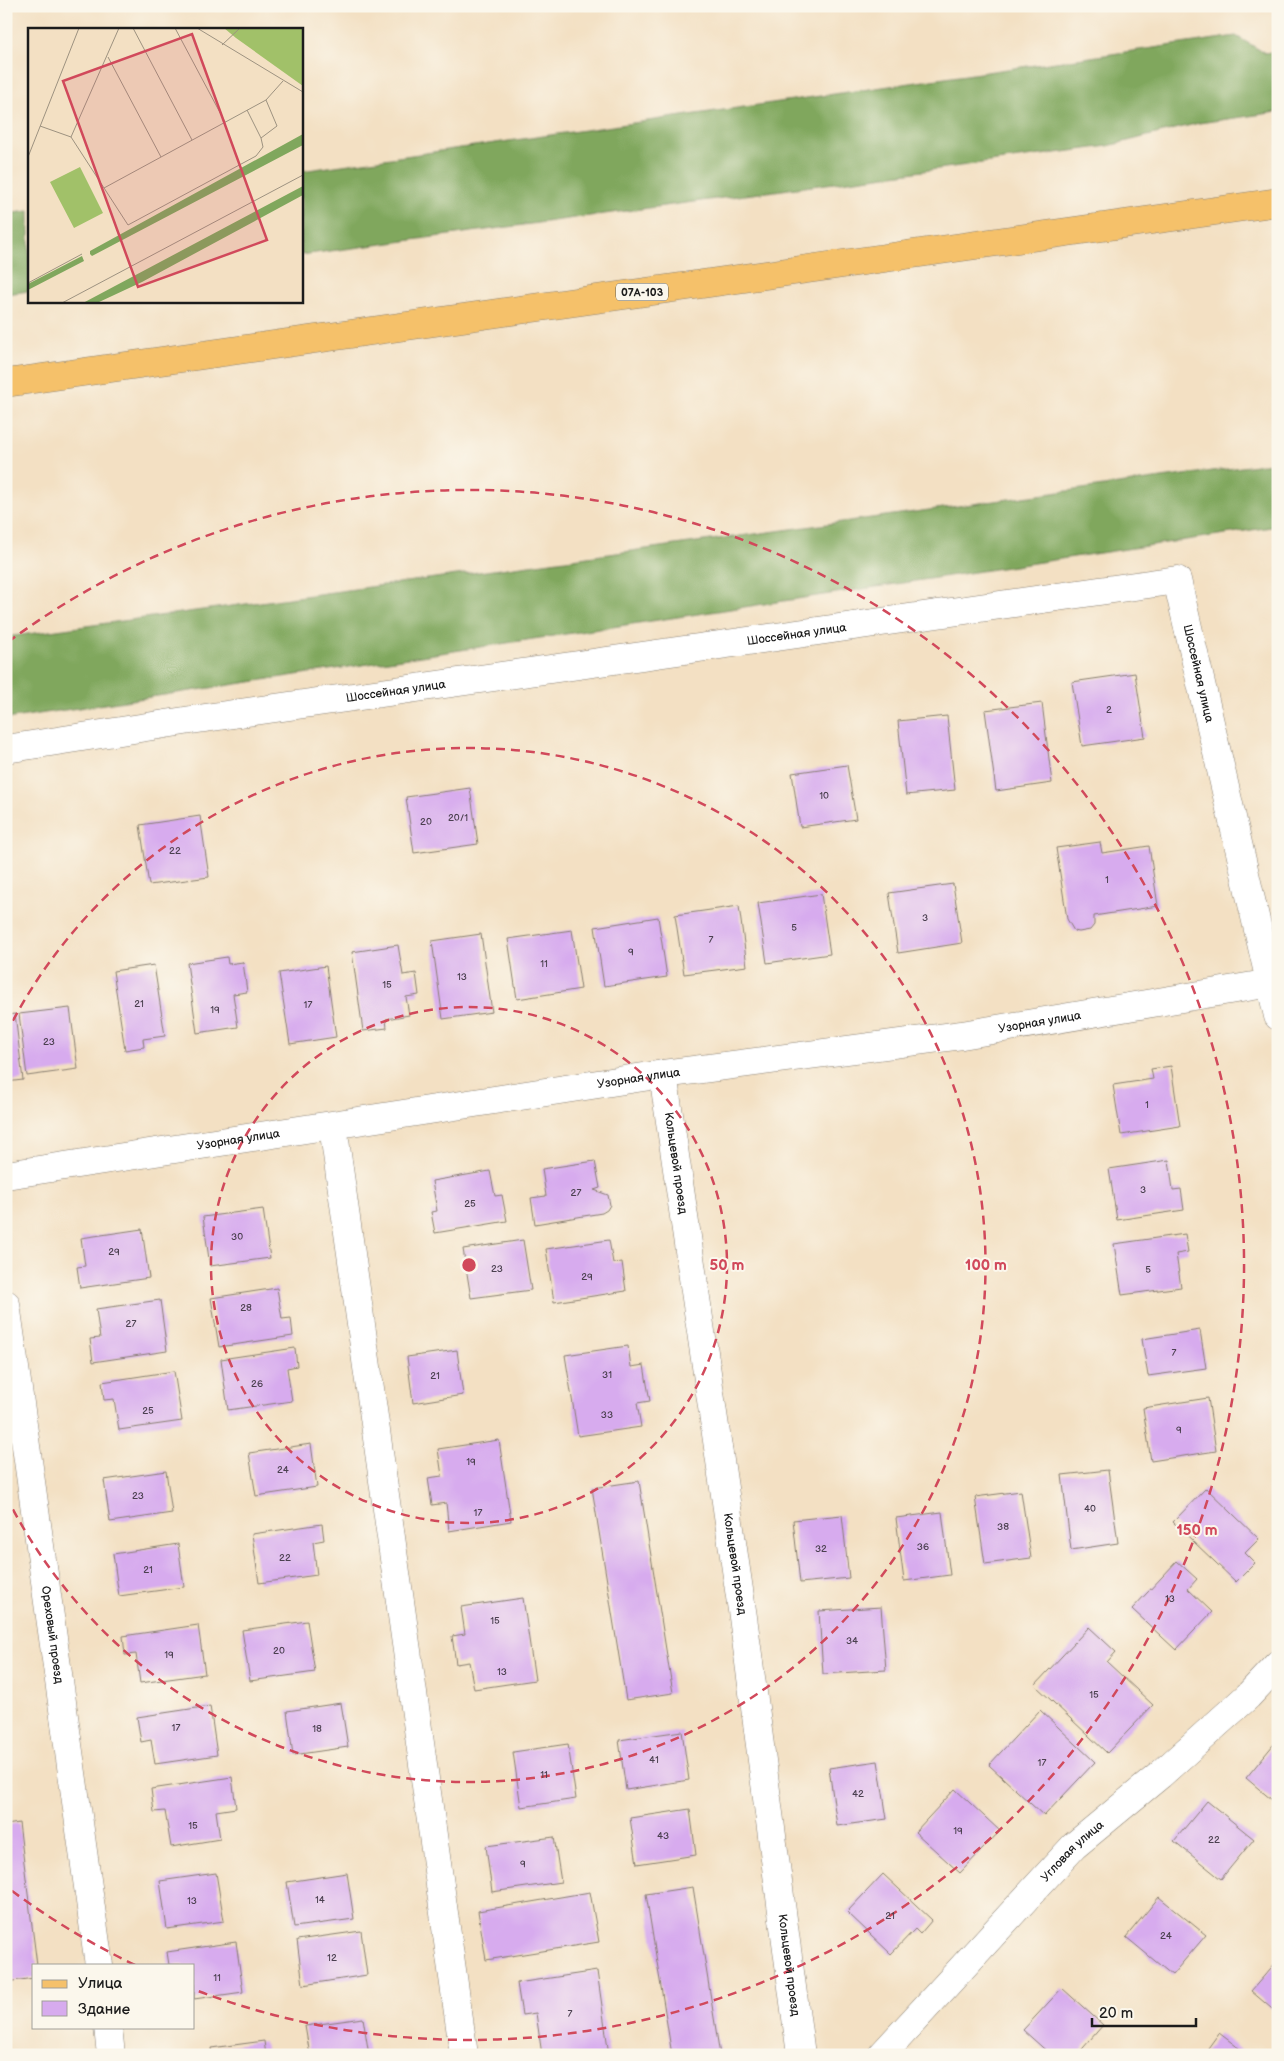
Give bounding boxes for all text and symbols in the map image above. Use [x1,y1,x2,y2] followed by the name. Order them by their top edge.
[28,28,302,302] inset map
[616,284,668,300] road number: 07А-103
[746,620,847,648] street label: Шоссейная улица
[1180,623,1217,724] street label: Шоссейная улица
[345,676,446,705] street label: Шоссейная улица
[1106,704,1112,716] house number: 2
[819,790,829,802] house number: 10
[448,812,468,824] house number: 20/1
[420,816,432,828] house number: 20
[169,845,181,857] house number: 22
[1105,874,1109,886] house number: 1
[922,912,928,924] house number: 3
[791,922,797,934] house number: 5
[709,934,714,946] house number: 7
[628,946,634,958] house number: 9
[540,958,548,970] house number: 11
[457,971,467,983] house number: 13
[382,979,392,991] house number: 15
[134,998,144,1010] house number: 21
[304,999,312,1011] house number: 17
[210,1004,220,1016] house number: 19
[997,1008,1082,1036] street label: Узорная улица
[43,1036,55,1048] house number: 23
[596,1064,681,1092] street label: Узорная улица
[1145,1099,1149,1111] house number: 1
[661,1111,691,1216] street label: Кольцевой проезд
[196,1126,281,1153] street label: Узорная улица
[1140,1184,1146,1196] house number: 3
[571,1187,581,1199] house number: 27
[464,1198,476,1210] house number: 25
[231,1231,243,1243] house number: 30
[108,1246,120,1258] house number: 29
[460,1256,478,1274] centre of rings
[710,1256,745,1275] text: 50 m
[965,1256,1007,1275] text: 100 m
[491,1263,503,1275] house number: 23
[1145,1264,1151,1276] house number: 5
[581,1271,593,1283] house number: 29
[240,1302,252,1314] house number: 28
[126,1318,136,1330] house number: 27
[1172,1347,1177,1359] house number: 7
[602,1369,612,1381] house number: 31
[430,1370,440,1382] house number: 21
[251,1378,263,1390] house number: 26
[142,1405,154,1417] house number: 25
[601,1409,613,1421] house number: 33
[1176,1424,1182,1436] house number: 9
[466,1456,476,1468] house number: 19
[277,1464,289,1476] house number: 24
[132,1490,144,1502] house number: 23
[1084,1503,1096,1515] house number: 40
[474,1507,482,1519] house number: 17
[720,1512,750,1616] street label: Кольцевой проезд
[997,1521,1009,1533] house number: 38
[1176,1521,1218,1540] text: 150 m
[917,1541,929,1553] house number: 36
[815,1543,827,1555] house number: 32
[279,1552,291,1564] house number: 22
[143,1564,153,1576] house number: 21
[38,1585,67,1685] street label: Ореховый проезд
[1165,1593,1175,1605] house number: 13
[490,1615,500,1627] house number: 15
[846,1635,858,1647] house number: 34
[273,1645,285,1657] house number: 20
[164,1649,174,1661] house number: 19
[497,1666,507,1678] house number: 13
[1089,1689,1099,1701] house number: 15
[172,1722,180,1734] house number: 17
[312,1723,322,1735] house number: 18
[649,1754,659,1766] house number: 41
[1038,1757,1046,1769] house number: 17
[540,1769,548,1781] house number: 11
[852,1788,864,1800] house number: 42
[1037,1817,1107,1885] street label: Угловая улица
[188,1820,198,1832] house number: 15
[953,1825,963,1837] house number: 19
[657,1830,669,1842] house number: 43
[1208,1834,1220,1846] house number: 22
[520,1858,526,1870] house number: 9
[315,1894,325,1906] house number: 14
[187,1895,197,1907] house number: 13
[885,1910,895,1922] house number: 21
[775,1913,803,2018] street label: Кольцевой проезд
[1160,1930,1172,1942] house number: 24
[327,1952,337,1964] house number: 12
[32,1964,195,2028] legend
[213,1972,221,1984] house number: 11
[78,1974,123,1993] text: Улица
[1092,1996,1195,2028] scale bar
[78,2000,130,2019] text: Здание
[1099,2004,1133,2023] text: 20 m
[568,2008,573,2020] house number: 7

